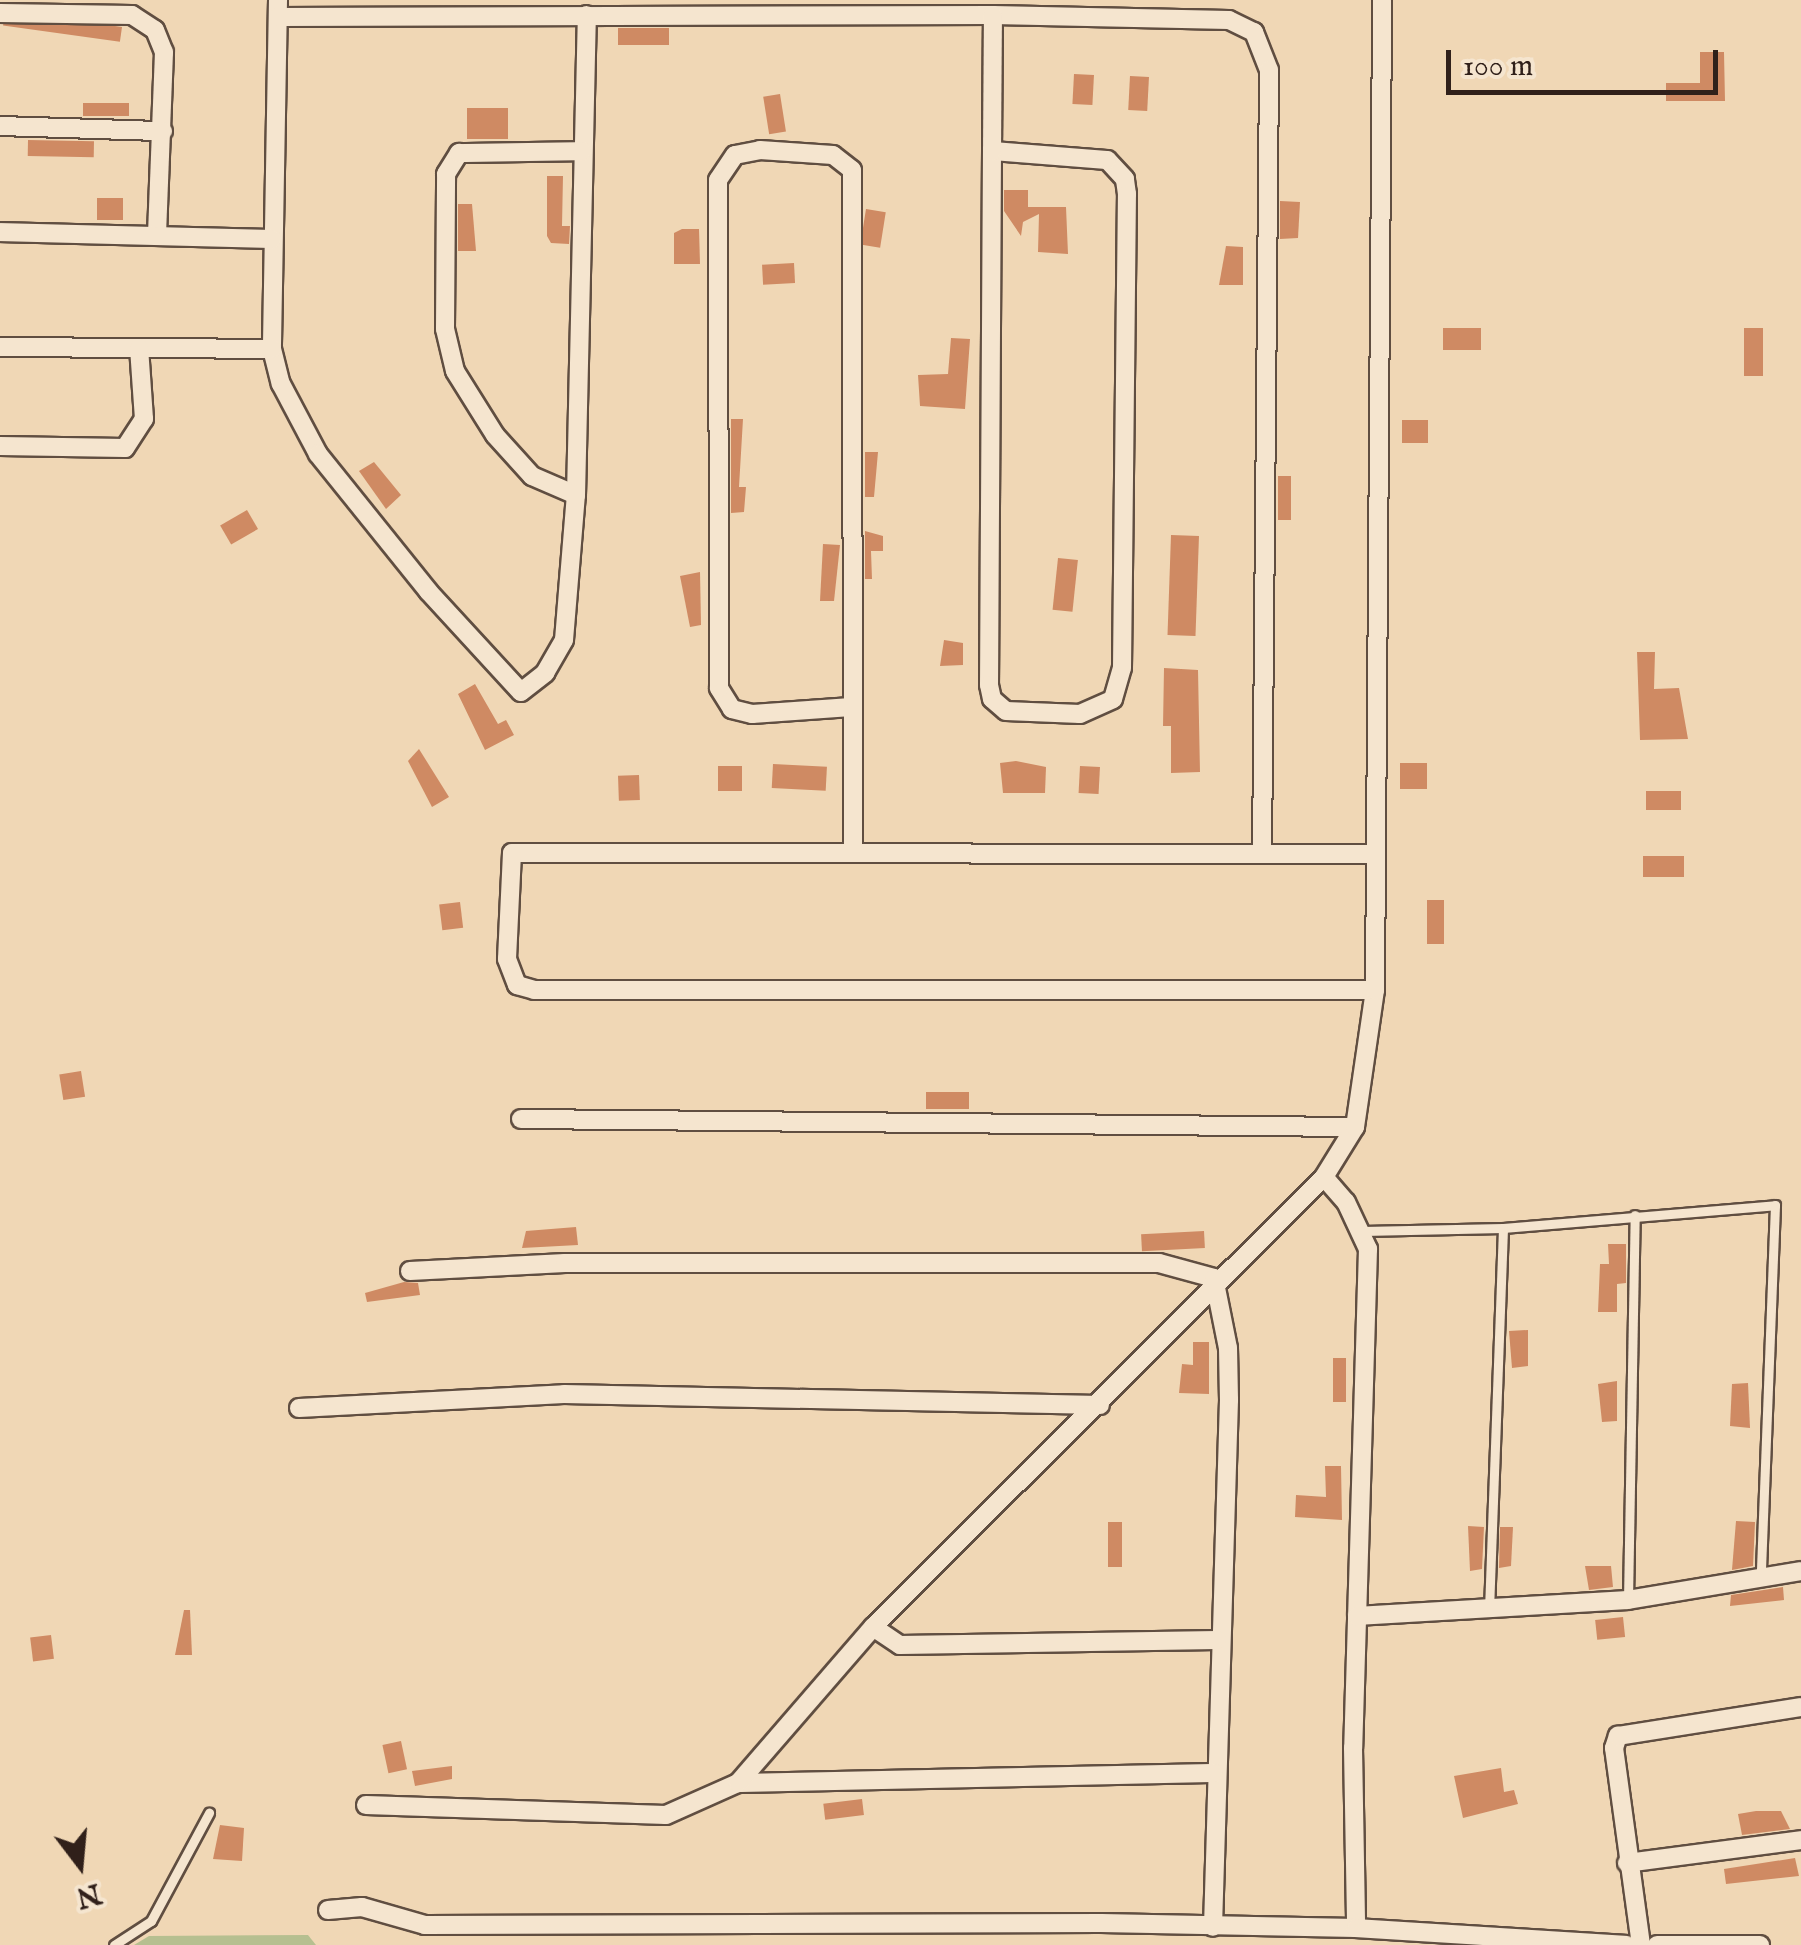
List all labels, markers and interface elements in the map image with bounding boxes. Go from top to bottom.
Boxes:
scale bar [1451,30,1724,92]
text: 100 m [1463,48,1533,86]
north arrow [30,1815,130,1915]
text: N [72,1874,105,1914]

